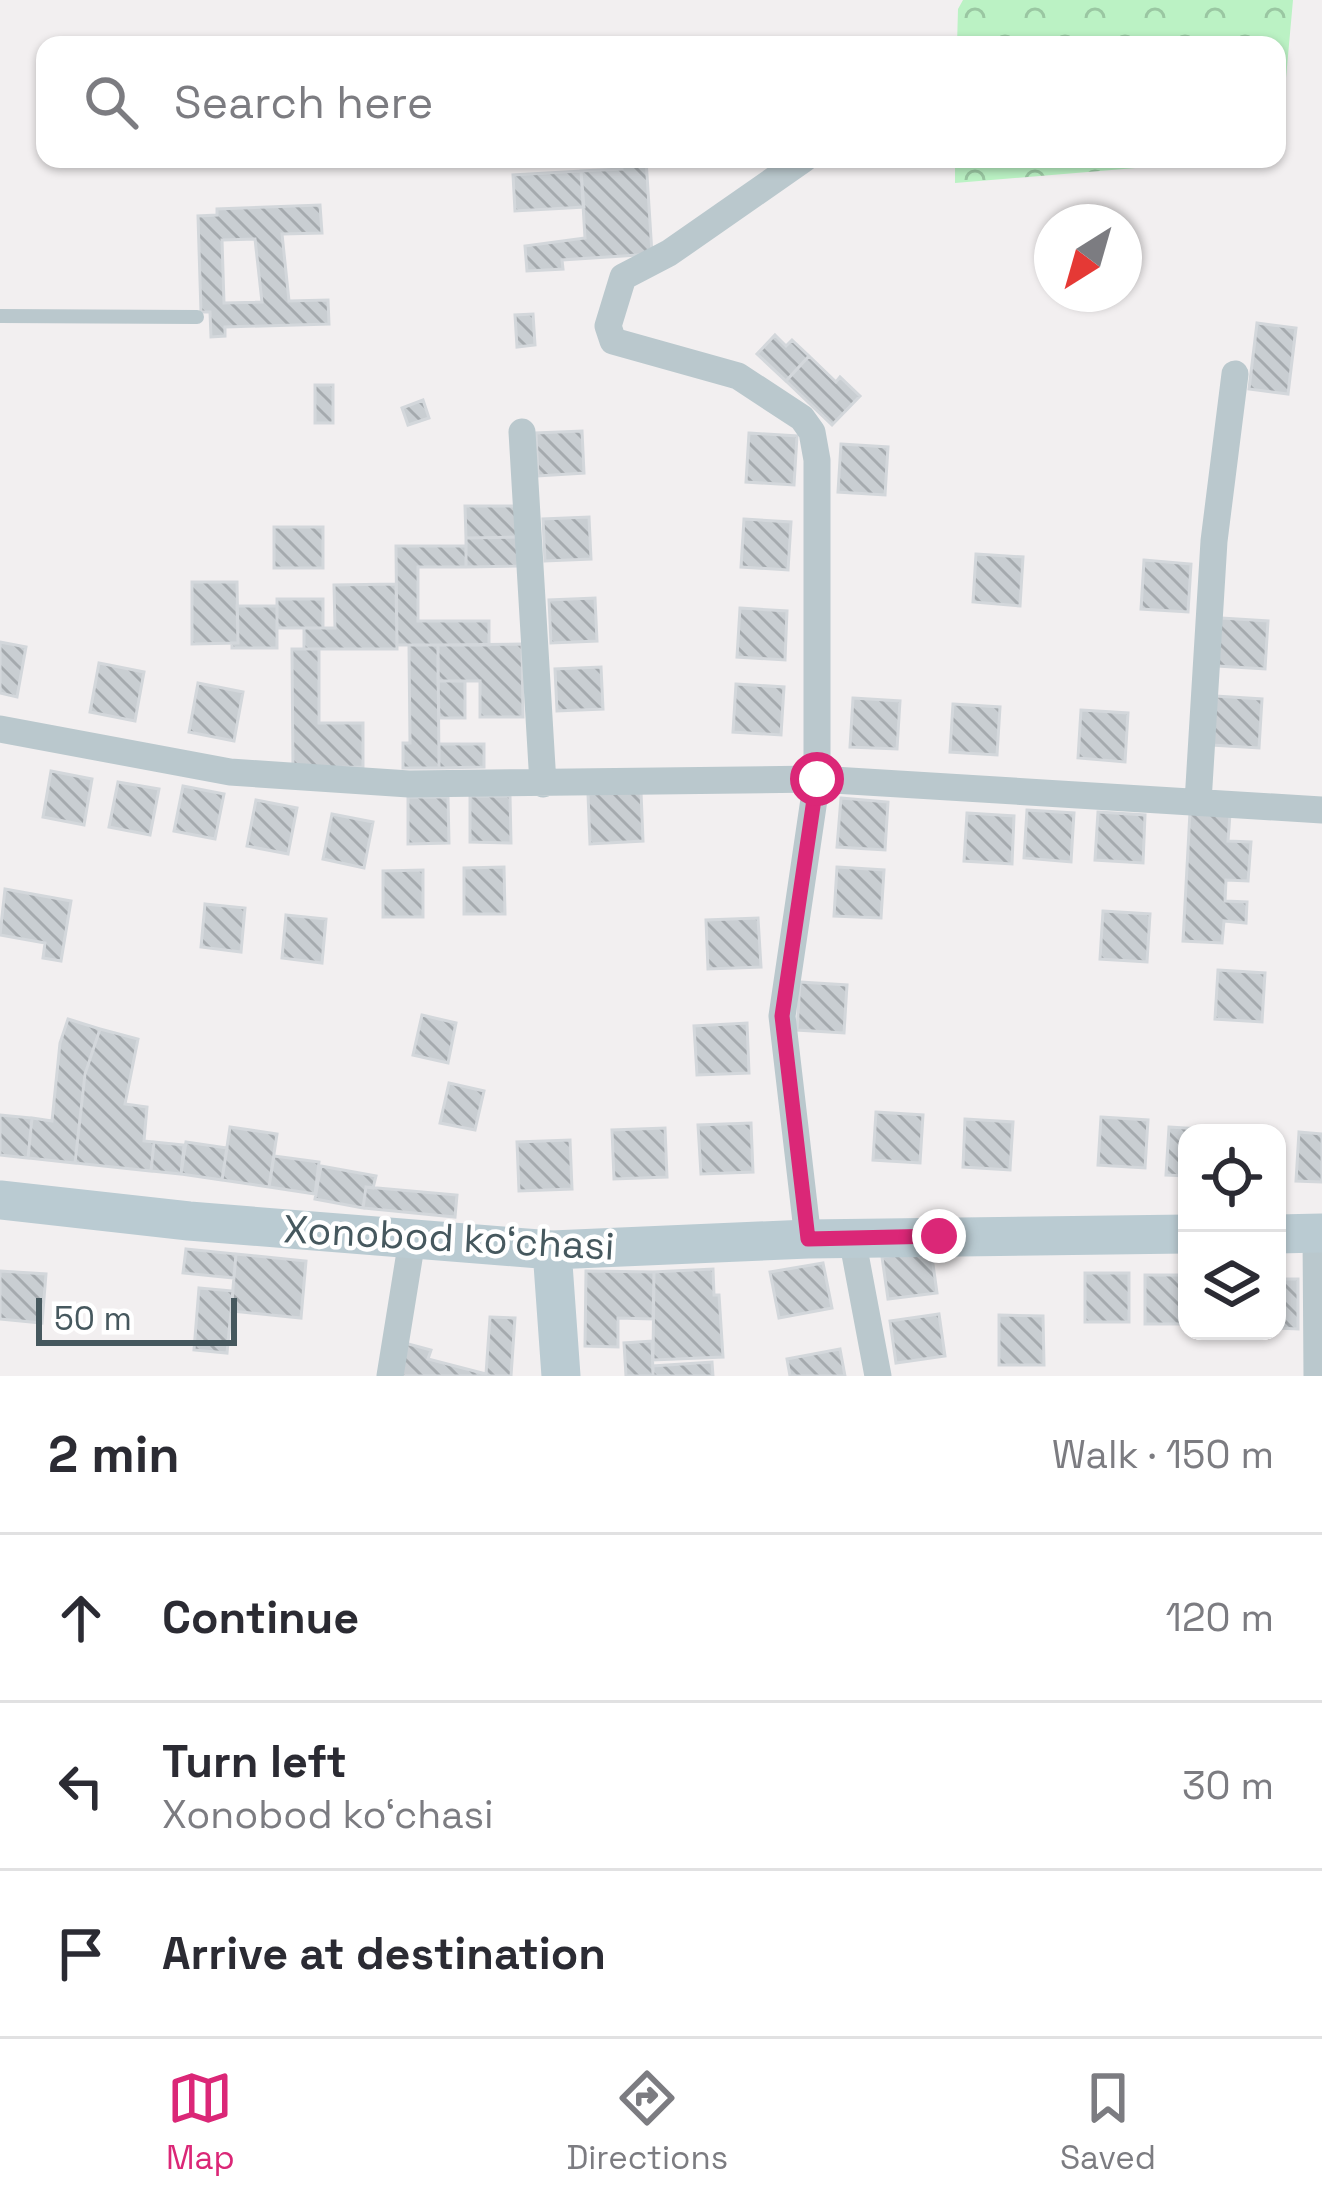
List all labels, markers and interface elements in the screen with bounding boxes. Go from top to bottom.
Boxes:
search box [36,36,1286,168]
icon: search [78,69,144,135]
text: Search here [174,74,433,131]
north arrow [1034,204,1142,312]
route start [790,752,844,806]
map controls [1178,1124,1286,1340]
button: locate [1178,1124,1286,1232]
street label: Xonobod koʻchasi [282,1204,616,1271]
route end [912,1209,966,1263]
button: layers [1178,1232,1286,1340]
scale bar [36,1292,237,1345]
text: 50 m [54,1298,132,1340]
text: 2 min [48,1422,180,1487]
text: Walk · 150 m [1052,1430,1274,1479]
icon: ahead [48,1585,114,1651]
text: Continue [162,1589,359,1646]
text: 120 m [1166,1593,1274,1642]
text: Turn left [162,1733,347,1790]
icon: left [48,1753,114,1819]
text: 30 m [1182,1761,1274,1810]
text: Xonobod koʻchasi [162,1790,494,1839]
icon: arrive [48,1921,114,1987]
text: Arrive at destination [162,1925,606,1982]
tab: Map [166,2065,235,2179]
tab: Directions [566,2065,728,2179]
tab: Saved [1060,2065,1156,2179]

